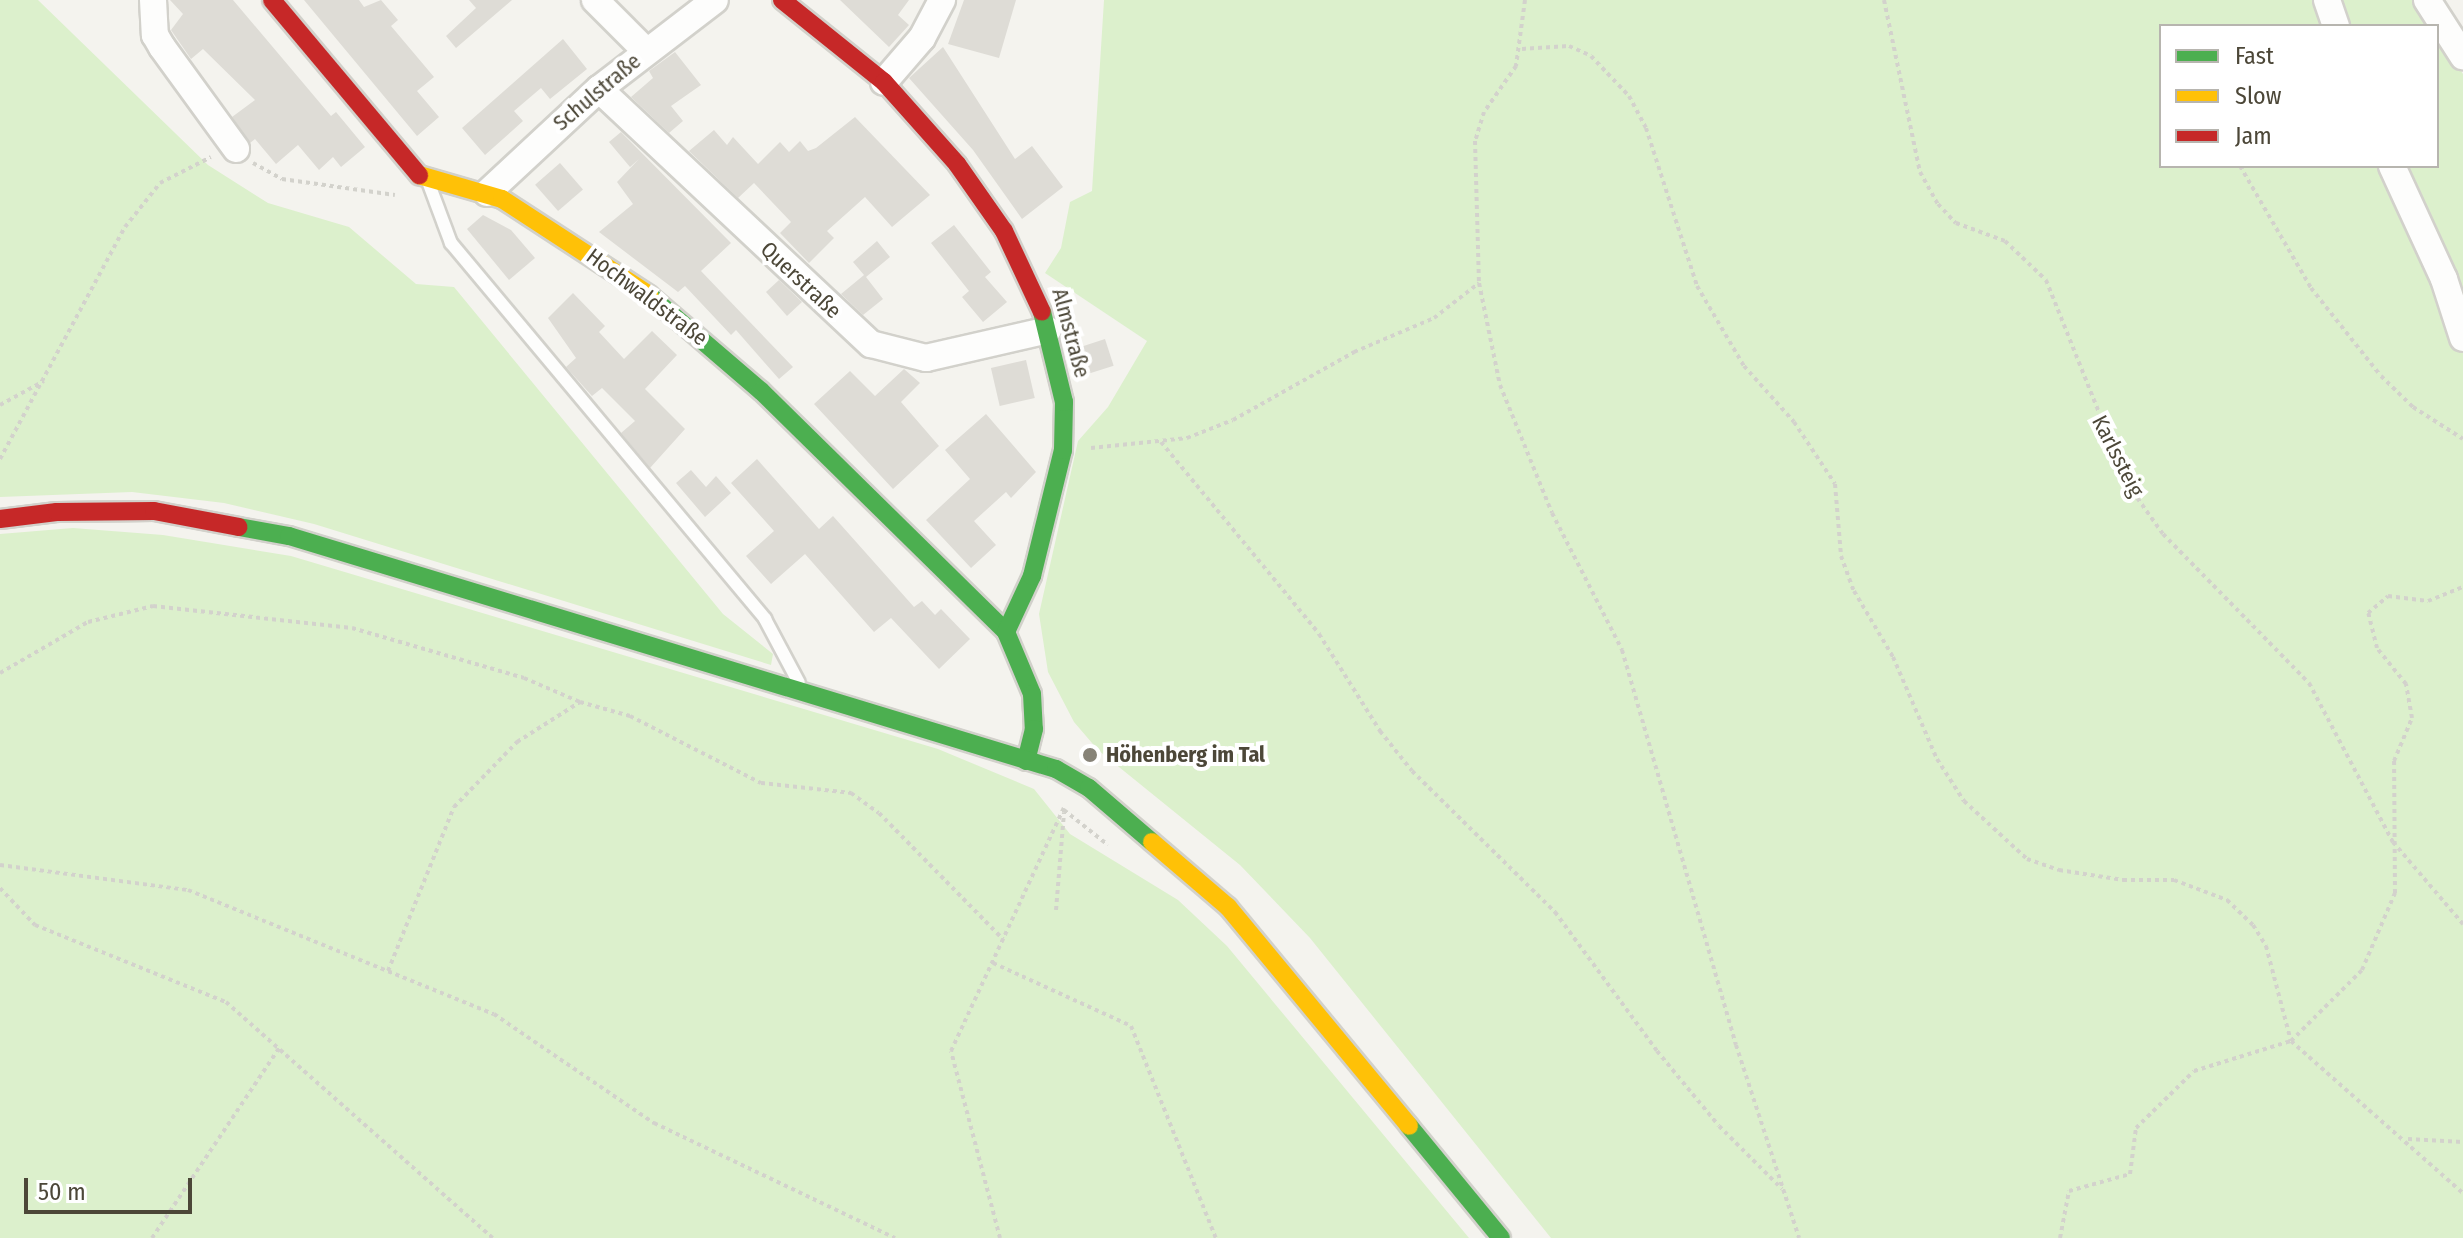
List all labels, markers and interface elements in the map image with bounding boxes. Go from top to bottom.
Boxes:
legend [2159,24,2439,168]
text: Fast [2235,42,2274,70]
street label: Schulstraße [548,48,646,136]
text: Slow [2235,82,2281,110]
text: Jam [2235,122,2272,150]
street label: Querstraße [755,236,847,324]
street label: Hochwaldstraße [581,243,713,351]
street label: Almstraße [1046,285,1096,381]
street label: Karlssteig [2086,411,2150,501]
place label: Höhenberg im Tal [1106,742,1265,768]
marker: Höhenberg im Tal [1081,746,1099,764]
scale bar [28,1162,196,1212]
text: 50 m [38,1178,86,1206]

